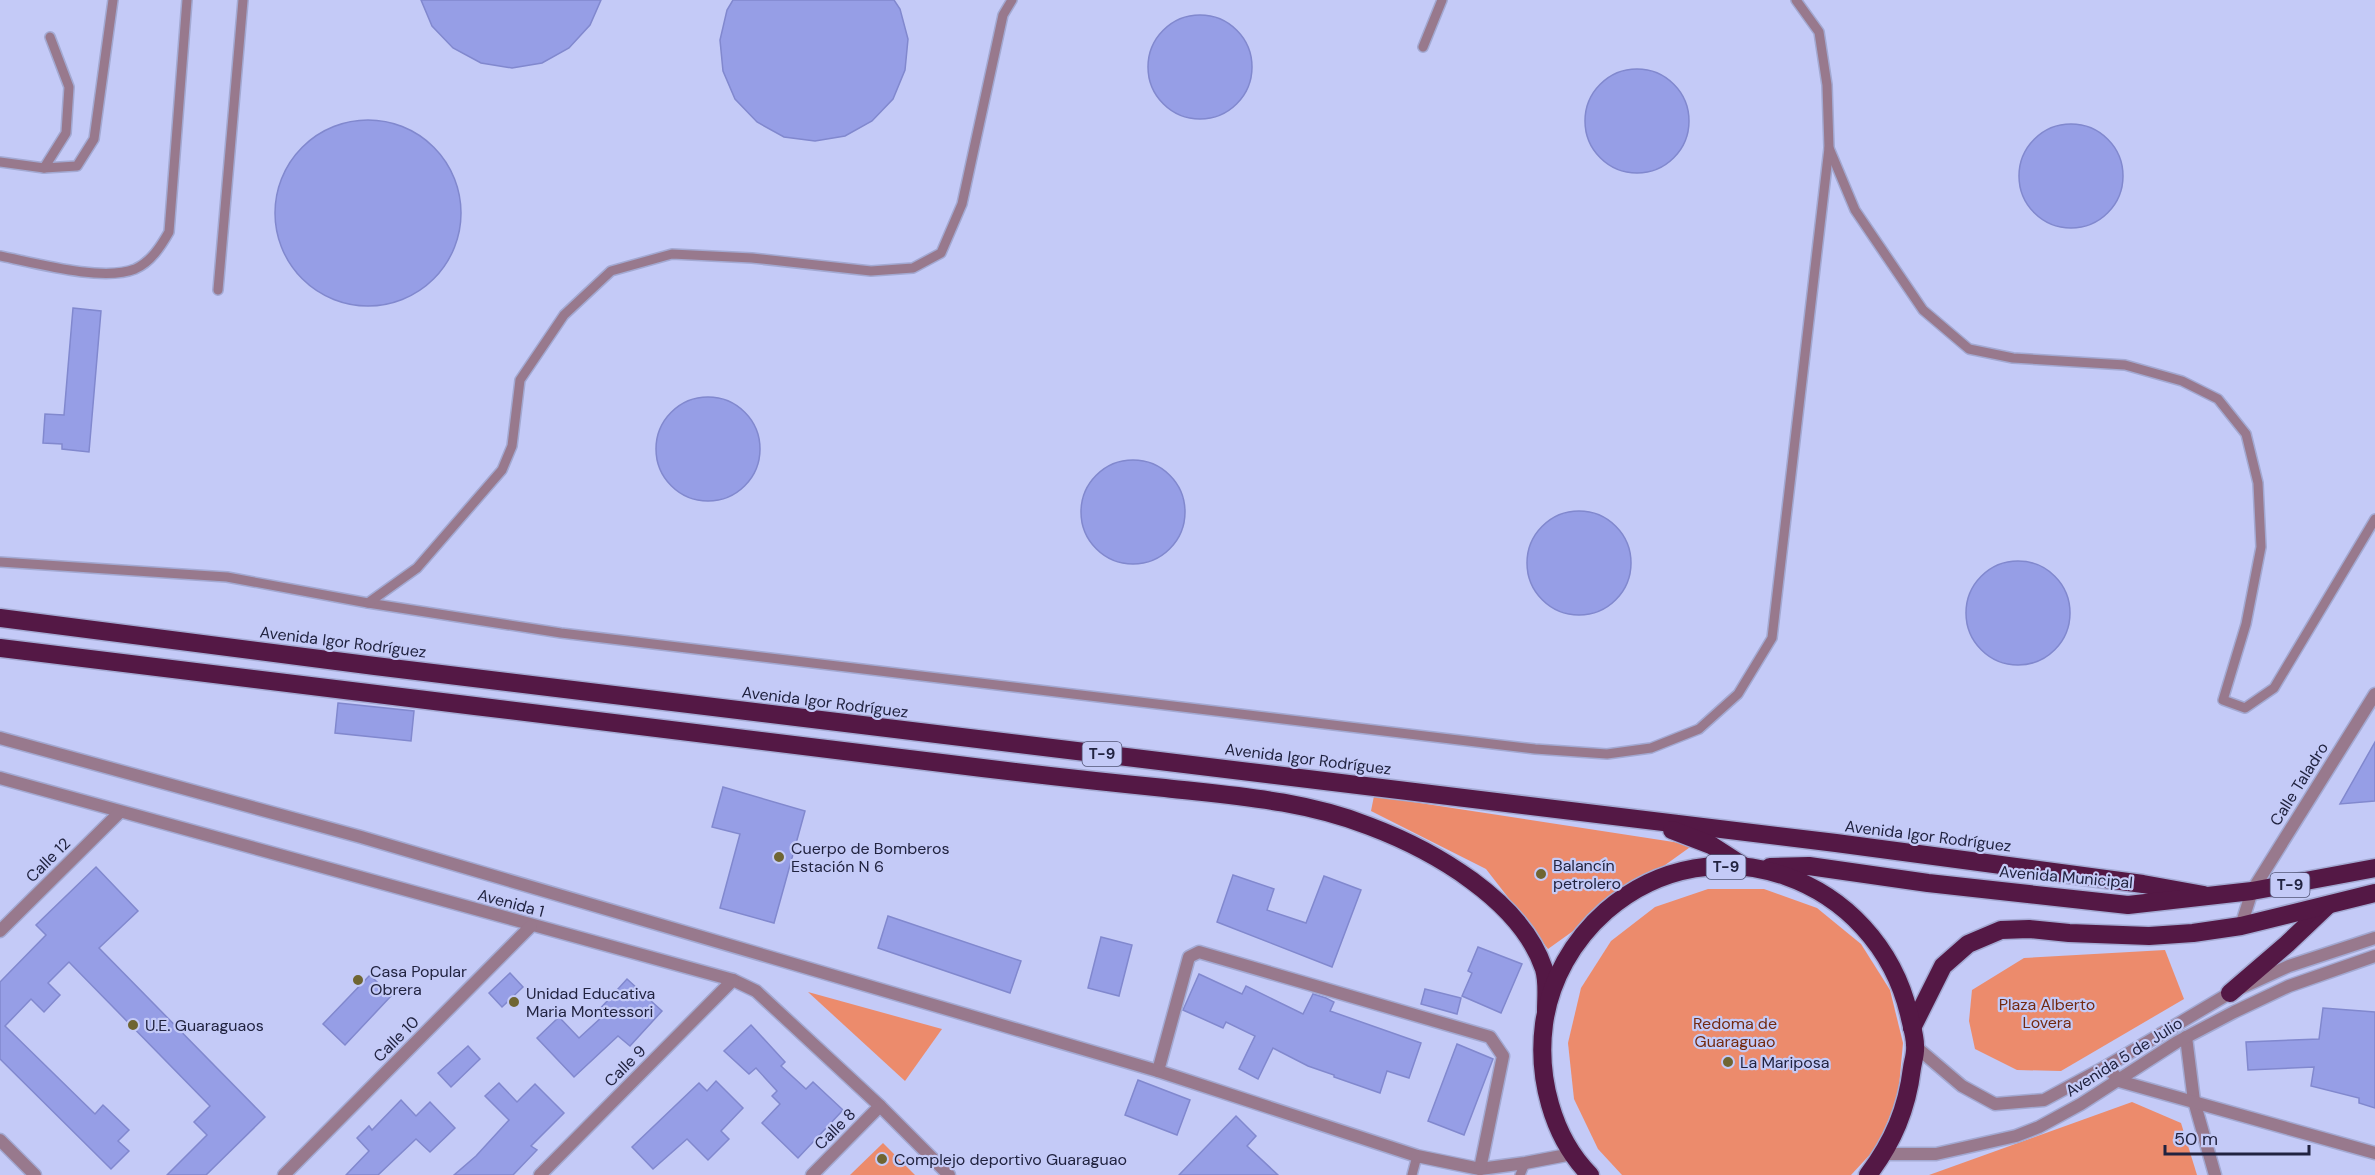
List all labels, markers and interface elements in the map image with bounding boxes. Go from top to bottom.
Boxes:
street label: Avenida Igor Rodríguez [259,621,427,663]
street label: Avenida Igor Rodríguez [741,681,909,723]
street label: Avenida Igor Rodríguez [1224,738,1392,780]
street label: Calle Taladro [2265,738,2333,830]
road number: T-9 [1082,742,1122,766]
street label: Avenida Igor Rodríguez [1844,815,2012,857]
street label: Calle 12 [21,833,75,887]
place label: Cuerpo de Bomberos Estación N 6 [791,838,949,877]
marker: Cuerpo de Bomberos Estación N 6 [772,850,786,864]
place label: Balancín petrolero [1553,855,1621,894]
road number: T-9 [1706,855,1746,879]
street label: Avenida Municipal [1998,861,2134,893]
marker: Balancín petrolero [1534,867,1548,881]
road number: T-9 [2270,873,2310,897]
street label: Avenida 1 [475,884,547,922]
place label: Casa Popular Obrera [370,961,467,1000]
marker: Casa Popular Obrera [351,973,365,987]
place label: Unidad Educativa Maria Montessori [526,983,655,1022]
park label: Plaza Alberto Lovera [1999,994,2095,1033]
marker: Unidad Educativa Maria Montessori [507,995,521,1009]
street label: Calle 10 [369,1012,423,1066]
street label: Avenida 5 de Julio [2061,1012,2187,1102]
park label: Redoma de Guaraguao [1693,1013,1777,1052]
place label: U.E. Guaraguaos [145,1015,264,1036]
marker: U.E. Guaraguaos [126,1018,140,1032]
street label: Calle 9 [600,1041,650,1091]
place label: La Mariposa [1740,1052,1830,1073]
marker: La Mariposa [1721,1055,1735,1069]
street label: Calle 8 [810,1104,860,1154]
scale bar [2165,1118,2309,1156]
text: 50 m [2174,1127,2218,1151]
place label: Complejo deportivo Guaraguao [894,1149,1127,1170]
marker: Complejo deportivo Guaraguao [875,1152,889,1166]

